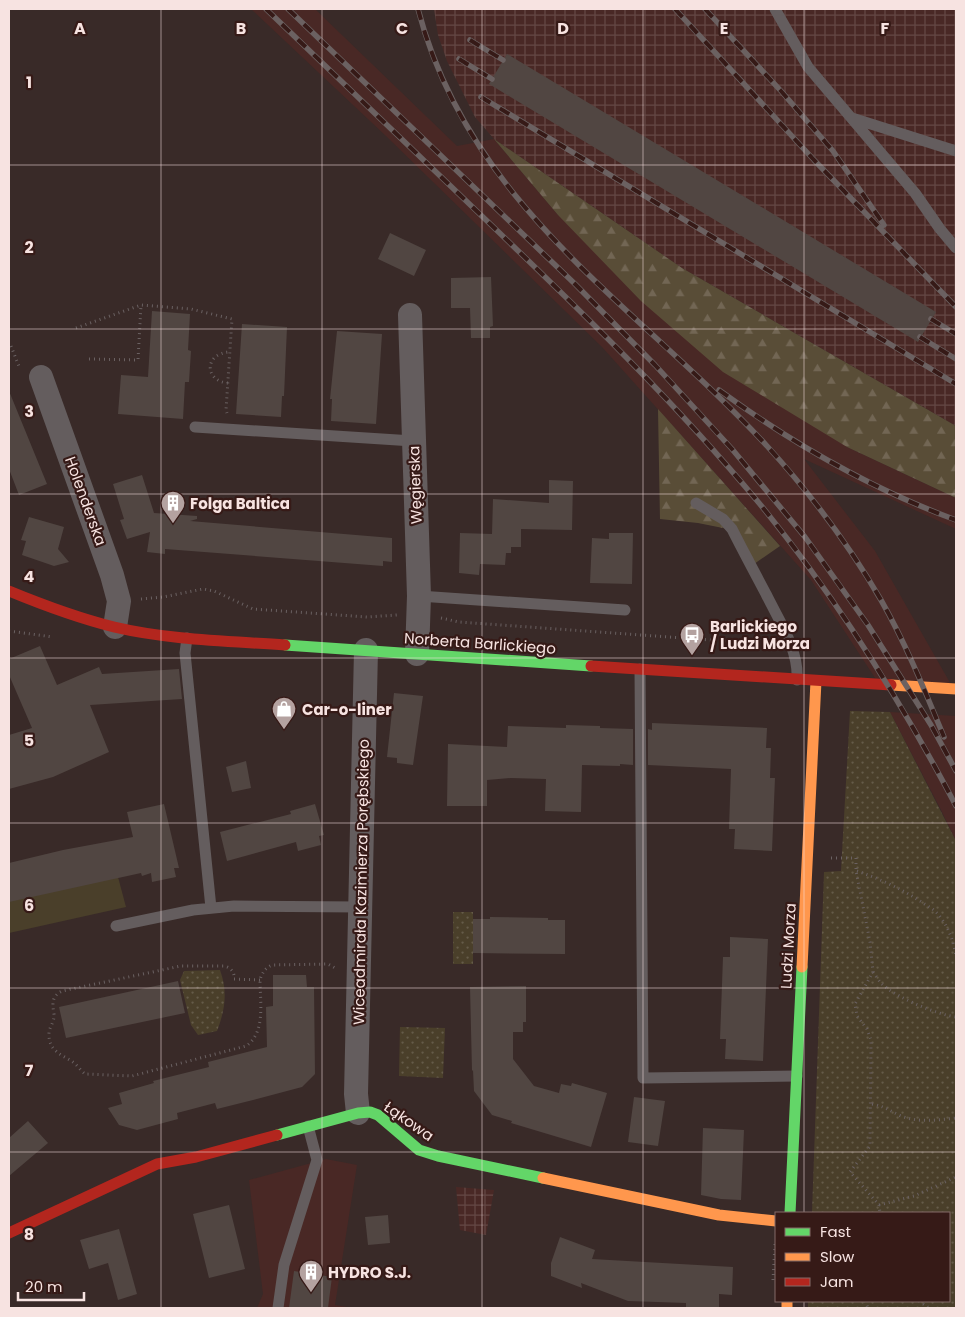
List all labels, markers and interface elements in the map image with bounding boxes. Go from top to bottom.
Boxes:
text: A [74,17,86,40]
text: B [236,17,246,40]
text: C [396,17,408,40]
text: D [557,17,569,40]
text: E [720,17,728,40]
text: F [881,17,890,40]
text: 1 [26,71,32,94]
text: 2 [24,236,34,259]
text: 3 [24,400,34,423]
street label: Węgierska [403,445,427,525]
street label: Holenderska [60,454,112,548]
building icon: Folga Baltica [160,490,186,524]
place label: Folga Baltica [190,493,290,514]
text: 4 [24,565,35,588]
place label: Barlickiego / Ludzi Morza [710,616,810,654]
bus stop icon: Barlickiego / Ludzi Morza [679,622,705,656]
street label: Norberta Barlickiego [403,627,557,659]
shop icon: Car-o-liner [271,696,297,730]
place label: Car-o-liner [302,699,392,720]
text: 5 [24,729,34,752]
street label: Wiceadmirała Kazimierza Porębskiego [348,739,374,1025]
text: 6 [24,894,34,917]
street label: Ludzi Morza [775,903,801,989]
text: 7 [25,1059,34,1082]
street label: Łąkowa [380,1096,438,1146]
legend [775,1212,950,1302]
text: Fast [820,1221,851,1242]
text: 8 [24,1223,34,1246]
text: Slow [820,1246,855,1267]
building icon: HYDRO S.J. [298,1259,324,1293]
place label: HYDRO S.J. [328,1262,411,1283]
scale bar [18,1270,84,1302]
text: Jam [820,1271,854,1292]
text: 20 m [25,1276,63,1297]

